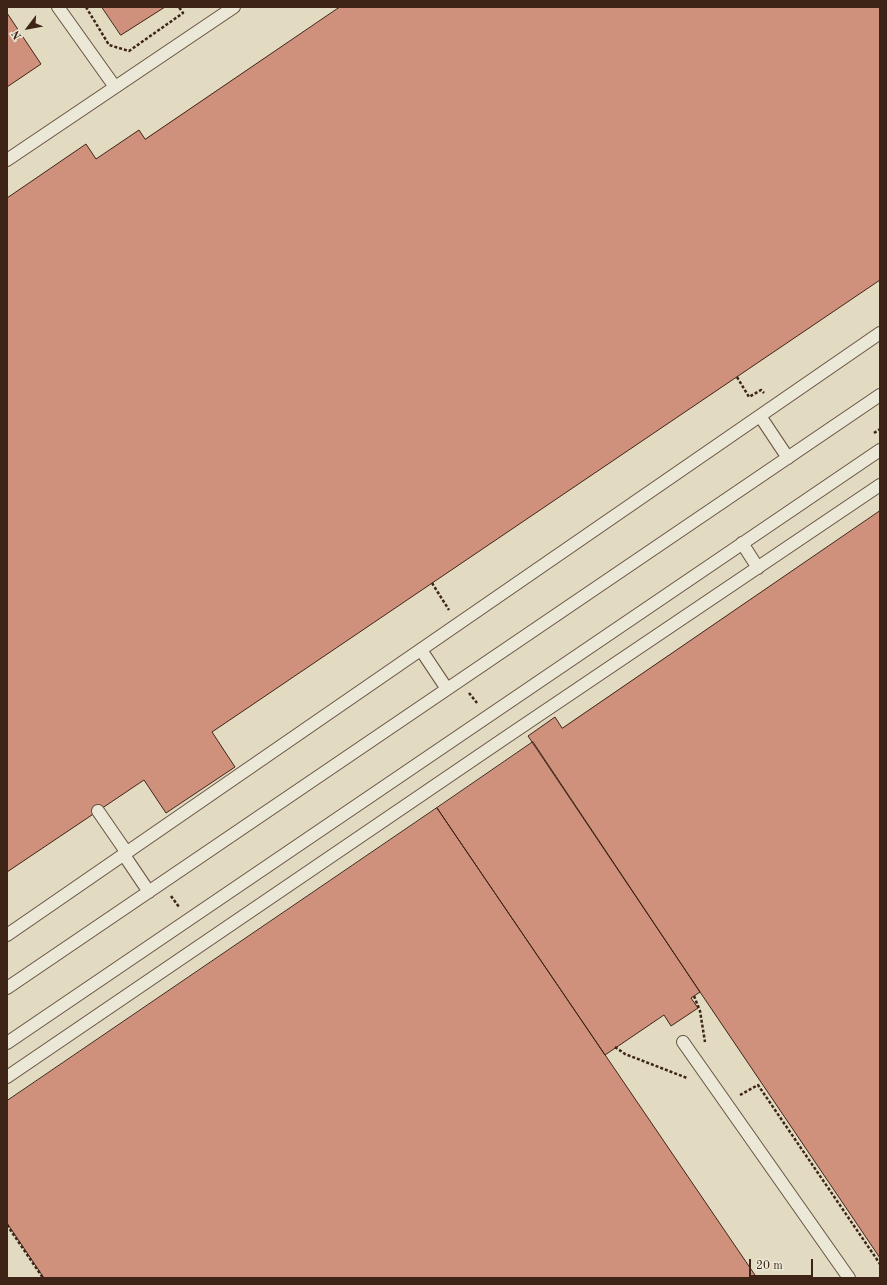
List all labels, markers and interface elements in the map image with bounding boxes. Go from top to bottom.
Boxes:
north arrow [8,8,48,48]
text: N [11,28,24,41]
scale bar [751,1251,815,1277]
text: 20 m [756,1260,783,1272]

